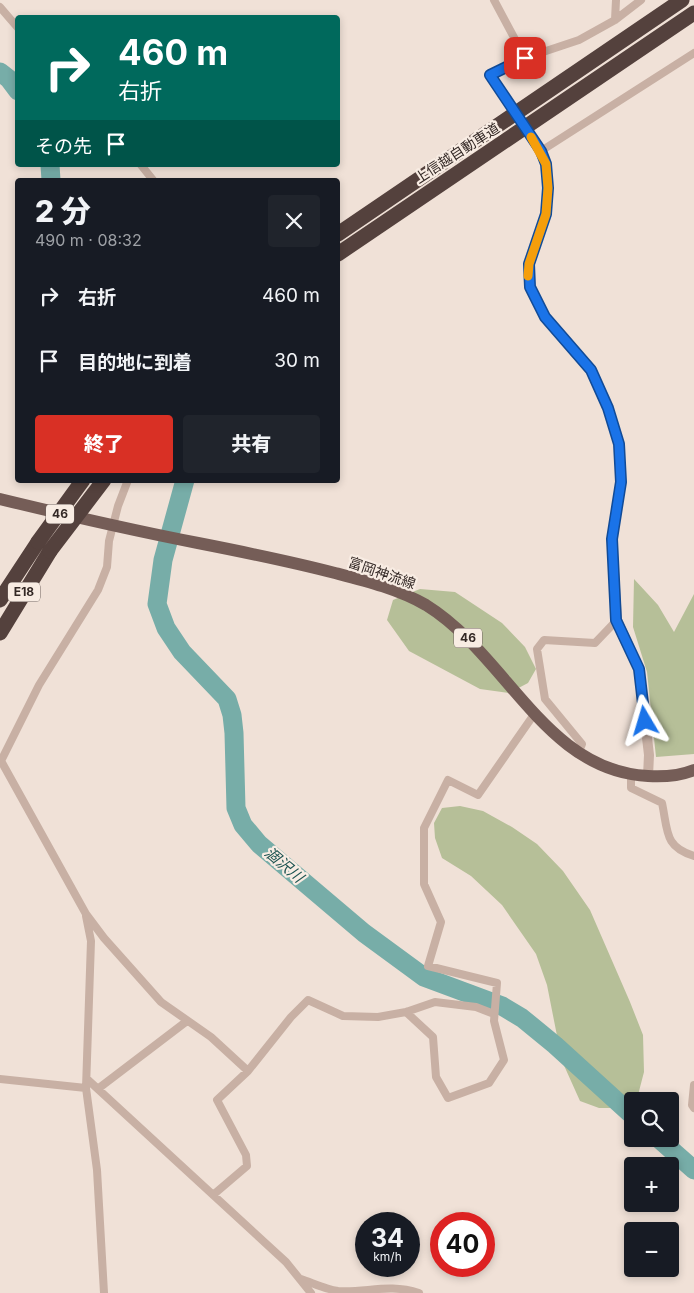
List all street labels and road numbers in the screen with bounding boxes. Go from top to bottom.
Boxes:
street label: 上信越自動車道 [411,119,502,186]
road number: 46 [46,504,74,524]
street label: 富岡神流線 [346,553,418,592]
road number: E18 [8,582,40,602]
road number: 46 [454,628,482,648]

